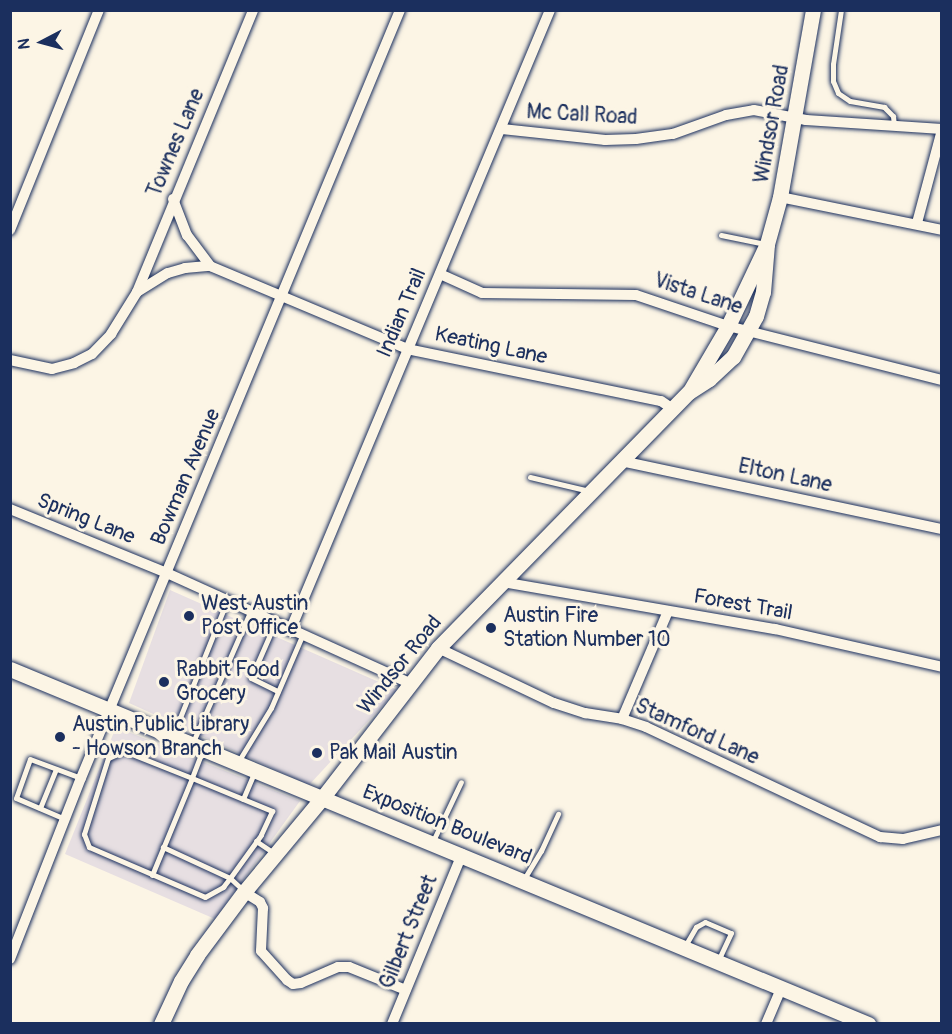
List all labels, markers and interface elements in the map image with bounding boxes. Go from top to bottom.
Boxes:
north arrow [12,12,72,72]
text: N [14,37,35,50]
street label: Windsor Road [749,63,795,185]
street label: Townes Lane [142,85,210,201]
street label: Mc Call Road [526,100,638,130]
street label: Indian Trail [372,265,432,361]
street label: Vista Lane [650,268,746,320]
street label: Keating Lane [432,322,550,370]
street label: Bowman Avenue [146,405,226,549]
street label: Elton Lane [736,454,834,498]
street label: Spring Lane [33,488,139,550]
street label: Forest Trail [692,584,794,626]
place label: West Austin Post Office [201,591,308,641]
place label: Austin Fire Station Number 10 [503,603,671,653]
marker: West Austin Post Office [182,609,196,623]
street label: Windsor Road [352,611,448,719]
marker: Austin Fire Station Number 10 [484,621,498,635]
place label: Rabbit Food Grocery [176,657,280,707]
marker: Rabbit Food Grocery [157,675,171,689]
street label: Stamford Lane [631,693,763,771]
place label: Austin Public Library - Howson Branch [72,712,249,762]
marker: Austin Public Library - Howson Branch [53,730,67,744]
place label: Pak Mail Austin [329,740,458,766]
marker: Pak Mail Austin [310,746,324,760]
street label: Exposition Boulevard [359,780,535,870]
street label: Gilbert Street [375,871,443,993]

